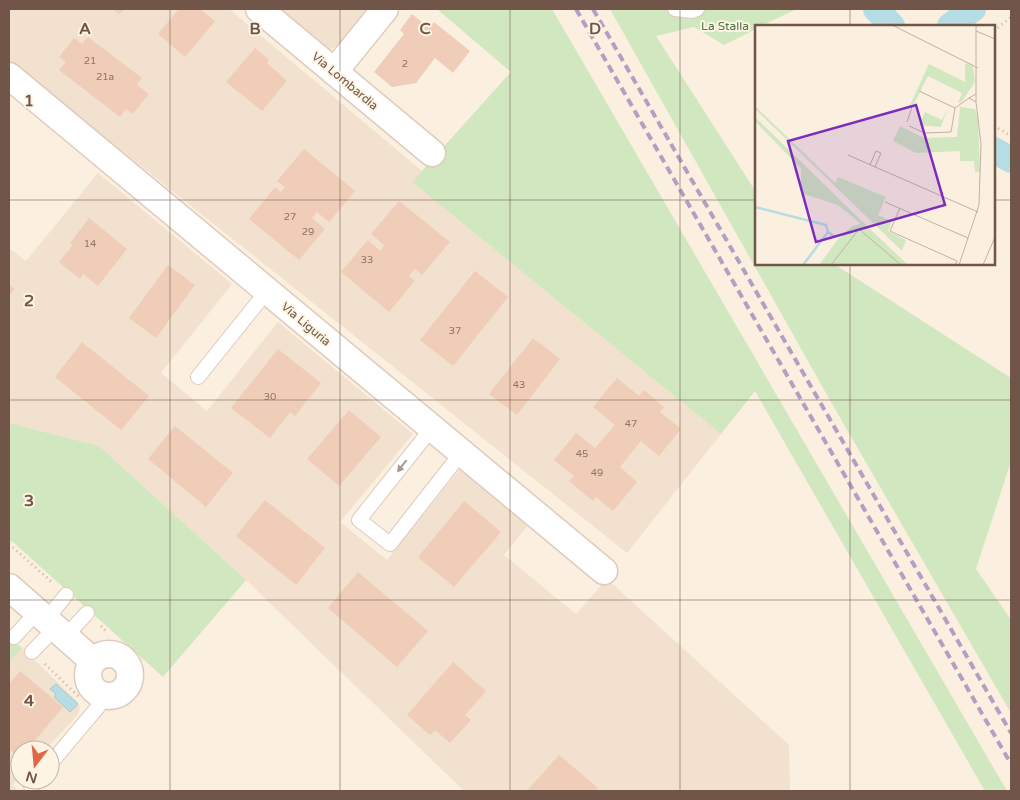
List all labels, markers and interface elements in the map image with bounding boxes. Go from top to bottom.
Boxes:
text: A [79,19,91,39]
text: B [249,19,261,39]
text: C [419,19,431,39]
text: D [589,19,601,39]
park label: La Stalla [701,19,749,33]
inset map [755,25,995,265]
street label: Via Lombardia [309,49,381,113]
house number: 21 [84,55,96,67]
house number: 2 [402,58,408,70]
house number: 21a [96,71,114,83]
text: 1 [24,91,34,111]
house number: 27 [284,211,296,223]
house number: 29 [302,226,314,238]
house number: 14 [84,238,96,250]
house number: 33 [361,254,373,266]
text: 2 [24,291,34,311]
street label: Via Liguria [278,299,334,349]
house number: 37 [449,325,461,337]
house number: 43 [513,379,525,391]
house number: 30 [264,391,276,403]
house number: 47 [625,418,637,430]
house number: 45 [576,448,588,460]
one-way arrow [396,459,407,472]
house number: 49 [591,467,603,479]
text: 3 [24,491,34,511]
text: 4 [24,691,34,711]
north arrow [10,740,60,790]
text: N [24,767,39,787]

